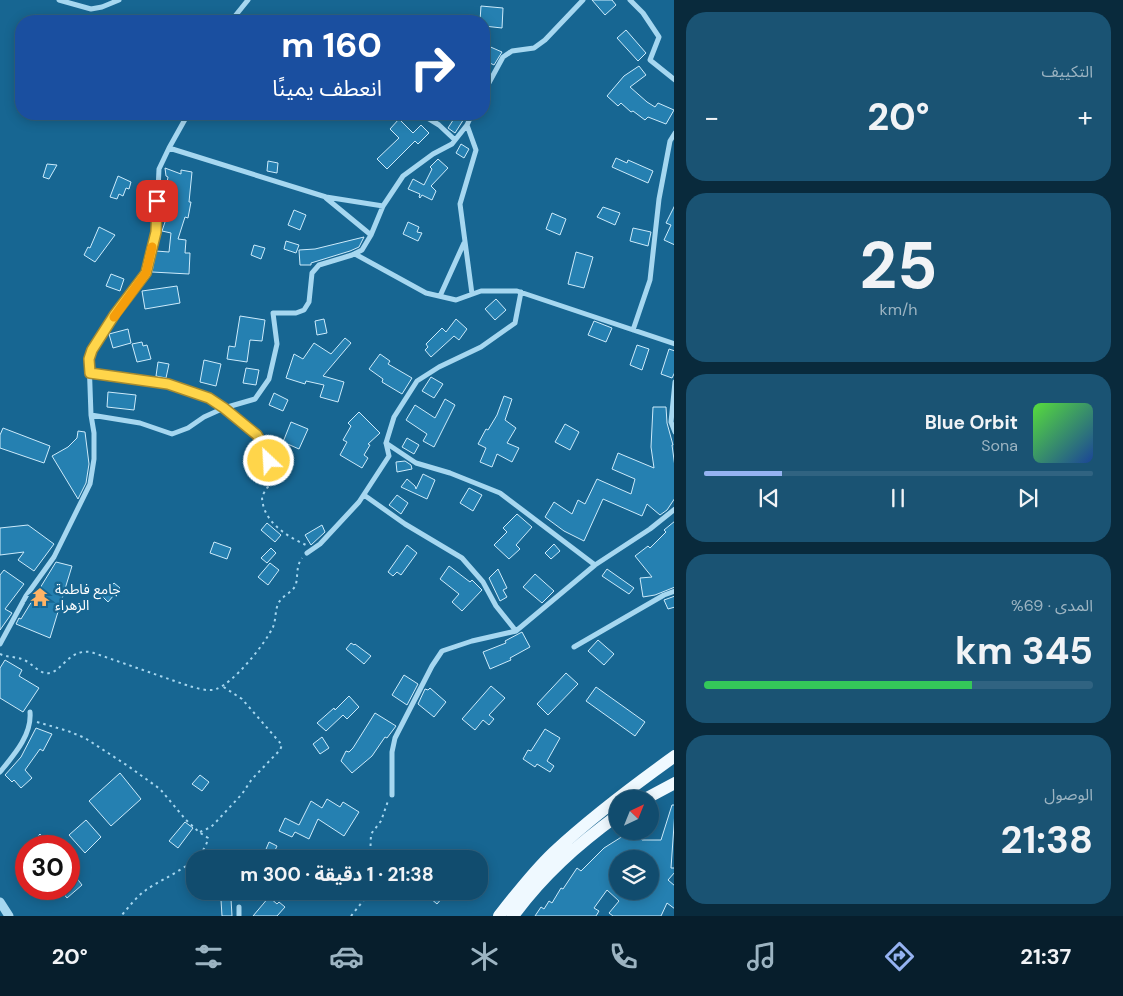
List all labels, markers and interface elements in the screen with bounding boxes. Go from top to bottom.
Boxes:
text: 160 m [281,22,382,68]
icon: right [400,35,465,100]
text: التكييف [1041,61,1093,82]
text: انعطف يمينًا [272,74,382,103]
text: 20° [867,92,930,142]
text: − [704,99,719,136]
text: + [1078,99,1093,136]
pin [136,180,178,222]
icon: arrive [143,187,171,215]
text: 25 [860,224,937,308]
text: km/h [880,299,917,320]
text: Blue Orbit [925,410,1018,435]
position arrow [242,434,294,486]
text: Sona [981,435,1018,456]
icon: previous [755,484,783,512]
icon: pause [884,484,912,512]
icon: next [1014,484,1042,512]
place label: جامع فاطمة الزهراء [55,580,121,614]
temple icon: جامع فاطمة الزهراء [29,586,51,608]
text: المدى · 69% [1011,595,1093,616]
text: 345 km [955,626,1093,676]
text: الوصول [1044,784,1093,805]
north arrow [609,790,659,840]
map controls [609,790,659,900]
text: 21:38 [1001,815,1093,865]
speed limit sign: 30 [15,835,80,900]
button: layers [609,850,659,900]
text: 21:38 · 1 دقيقة · 300 m [240,862,434,887]
icon: filters [191,939,226,974]
icon: car [329,939,364,974]
icon: climate [467,939,502,974]
icon: phone [606,939,641,974]
icon: music [744,939,779,974]
icon: directions [882,939,917,974]
text: 20° [52,942,88,971]
text: 21:37 [1020,942,1071,971]

